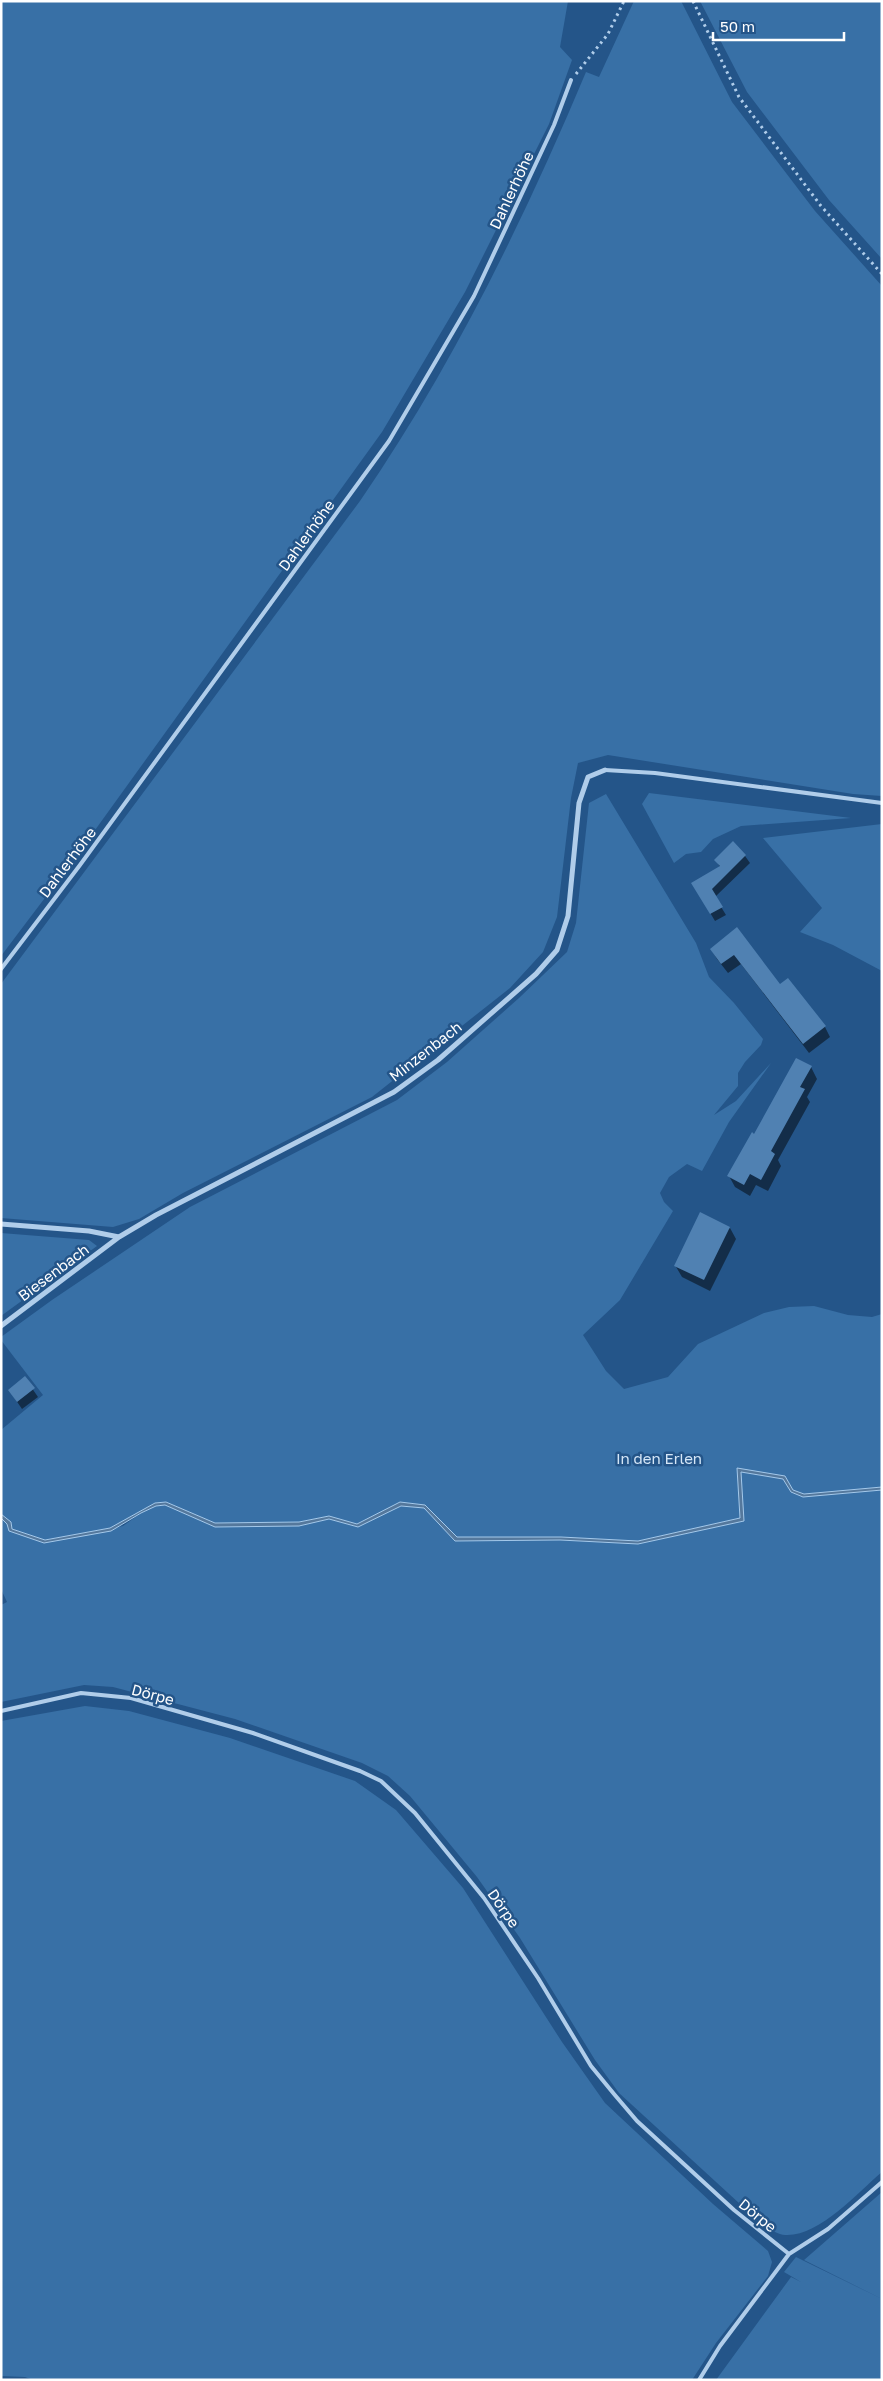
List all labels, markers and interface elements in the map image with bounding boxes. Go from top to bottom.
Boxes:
scale bar [713,10,844,42]
text: 50 m [720,17,755,35]
street label: Dahlerhöhe [485,148,537,232]
street label: Dahlerhöhe [274,496,338,574]
street label: Dahlerhöhe [35,823,100,901]
street label: Minzenbach [385,1017,465,1085]
street label: Biesenbach [14,1240,92,1304]
park label: In den Erlen [616,1449,702,1467]
street label: Dörpe [130,1680,177,1708]
street label: Dörpe [484,1885,524,1931]
street label: Dörpe [736,2194,781,2236]

